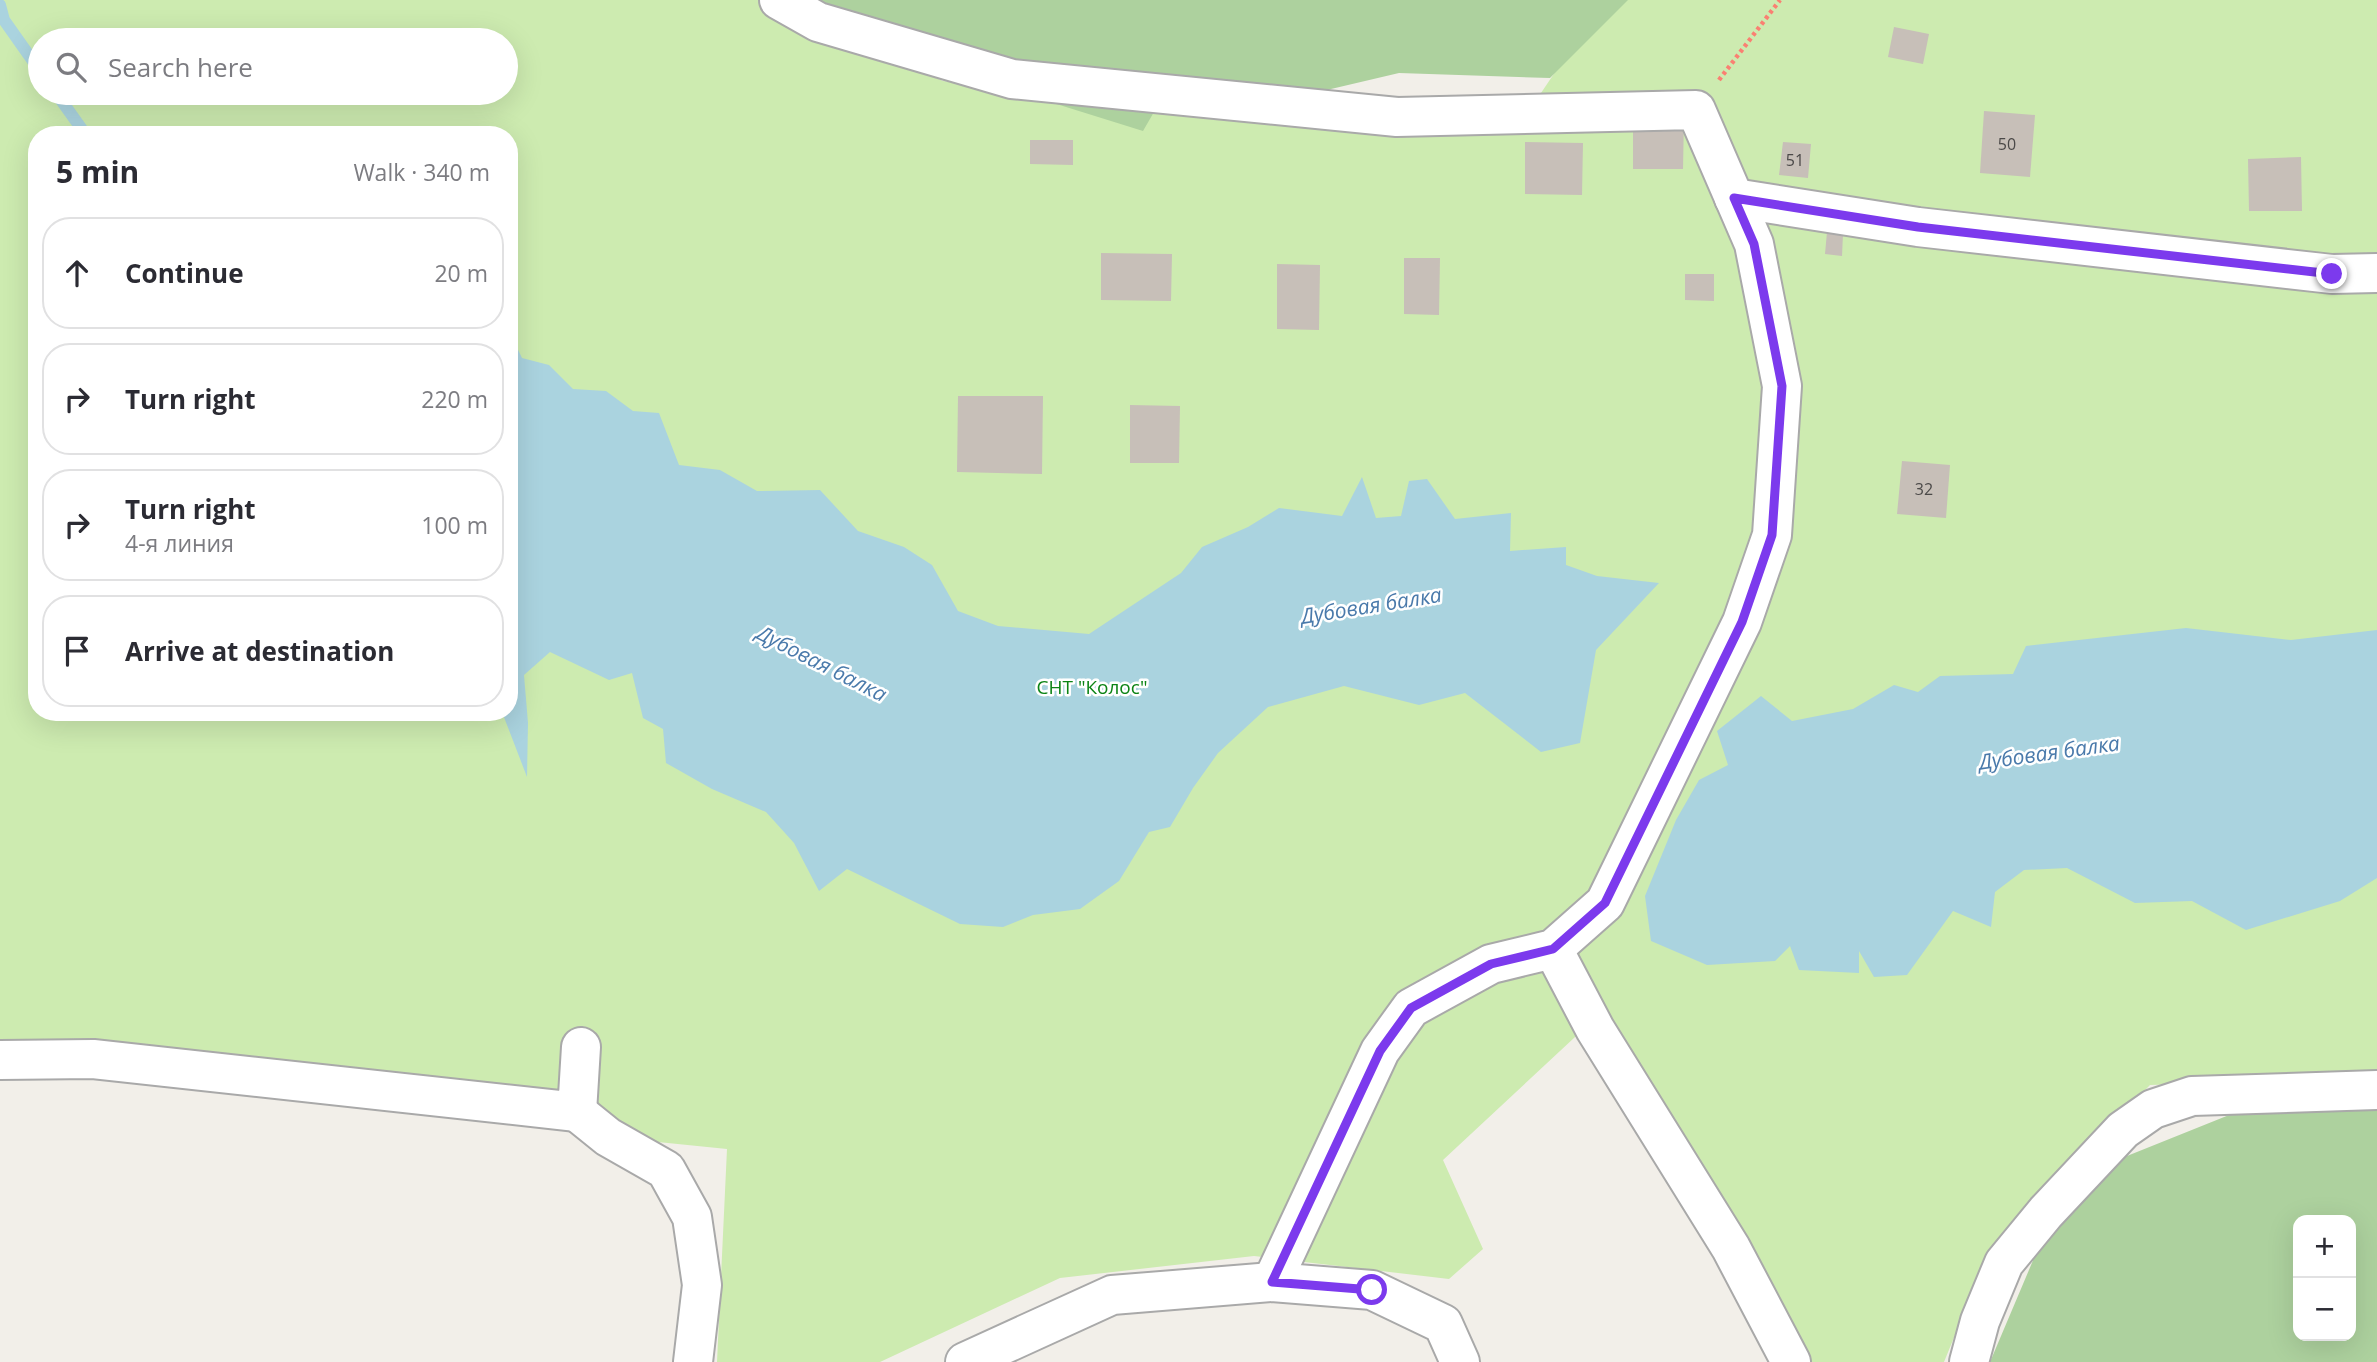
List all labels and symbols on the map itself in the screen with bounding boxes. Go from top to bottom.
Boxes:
house number: 50 [1998,133,2016,155]
house number: 51 [1786,149,1804,171]
route end [2316,258,2347,289]
house number: 32 [1915,478,1933,500]
water label: Дубовая балка [1297,580,1444,630]
water label: Дубовая балка [750,617,892,708]
park label: СНТ "Колос" [1037,674,1147,700]
water label: Дубовая балка [1975,728,2122,776]
route start [1356,1274,1387,1305]

